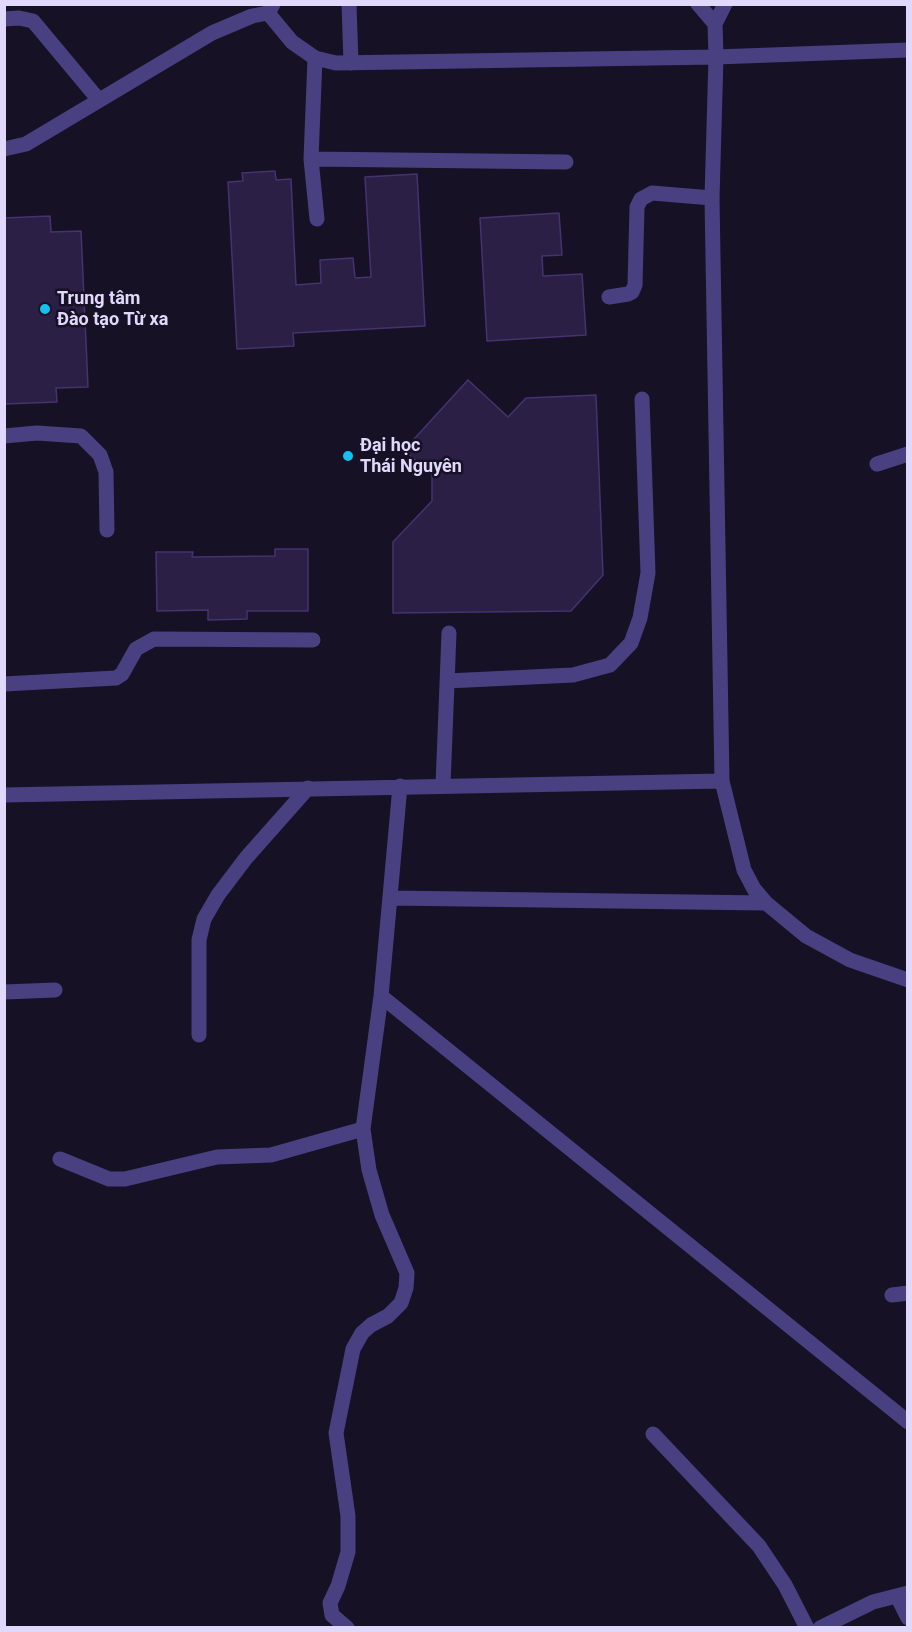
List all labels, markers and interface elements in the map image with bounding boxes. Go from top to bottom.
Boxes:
place label: Trung tâm Đào tạo Từ xa [57,288,168,330]
marker: Trung tâm Đào tạo Từ xa [38,302,52,316]
place label: Đại học Thái Nguyên [360,435,462,478]
marker: Đại học Thái Nguyên [341,449,355,463]

